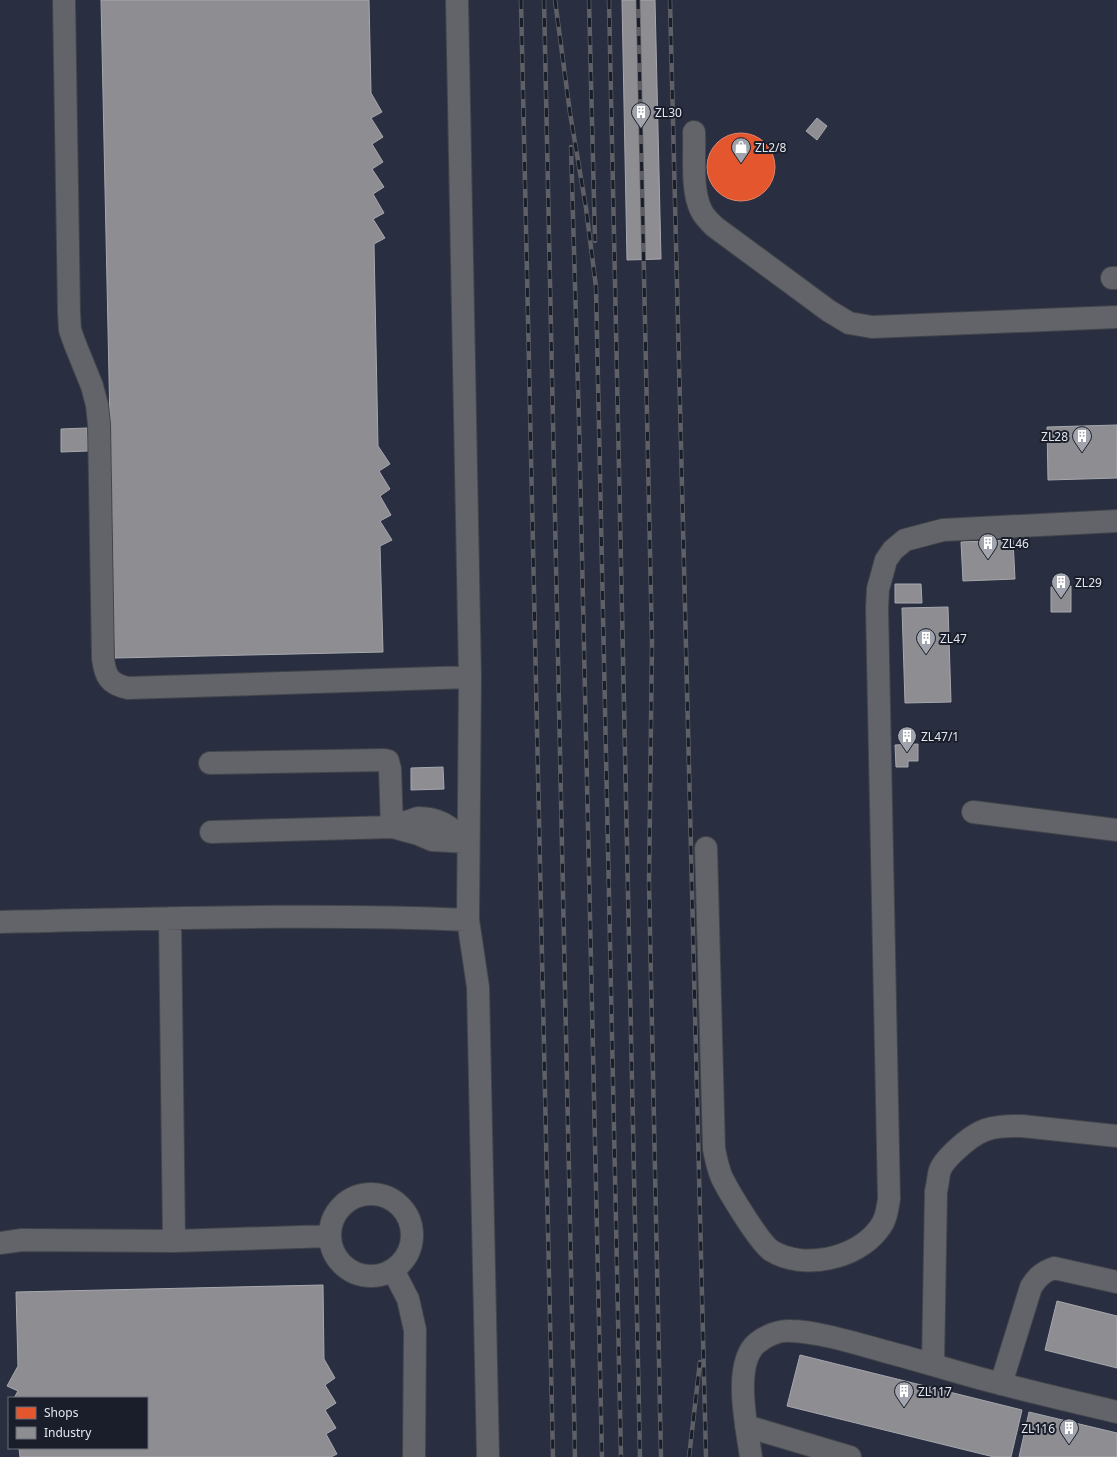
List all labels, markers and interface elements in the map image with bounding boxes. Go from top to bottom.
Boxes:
building icon: ZL30 [630,101,652,129]
place label: ZL30 [655,104,682,121]
shop icon: ZL2/8 [730,136,752,164]
place label: ZL2/8 [755,139,786,156]
building icon: ZL28 [1071,425,1093,453]
place label: ZL28 [1041,428,1068,445]
building icon: ZL46 [977,532,999,560]
place label: ZL46 [1002,535,1029,552]
building icon: ZL29 [1050,571,1072,599]
place label: ZL29 [1075,574,1102,591]
building icon: ZL47 [915,627,937,655]
place label: ZL47 [940,630,967,647]
building icon: ZL47/1 [896,725,918,753]
place label: ZL47/1 [921,728,959,745]
building icon: ZL117 [893,1380,915,1408]
place label: ZL117 [918,1383,952,1400]
legend [8,1397,148,1449]
text: Shops [44,1404,79,1421]
building icon: ZL116 [1058,1417,1080,1445]
place label: ZL116 [1021,1420,1055,1437]
text: Industry [44,1424,92,1441]

